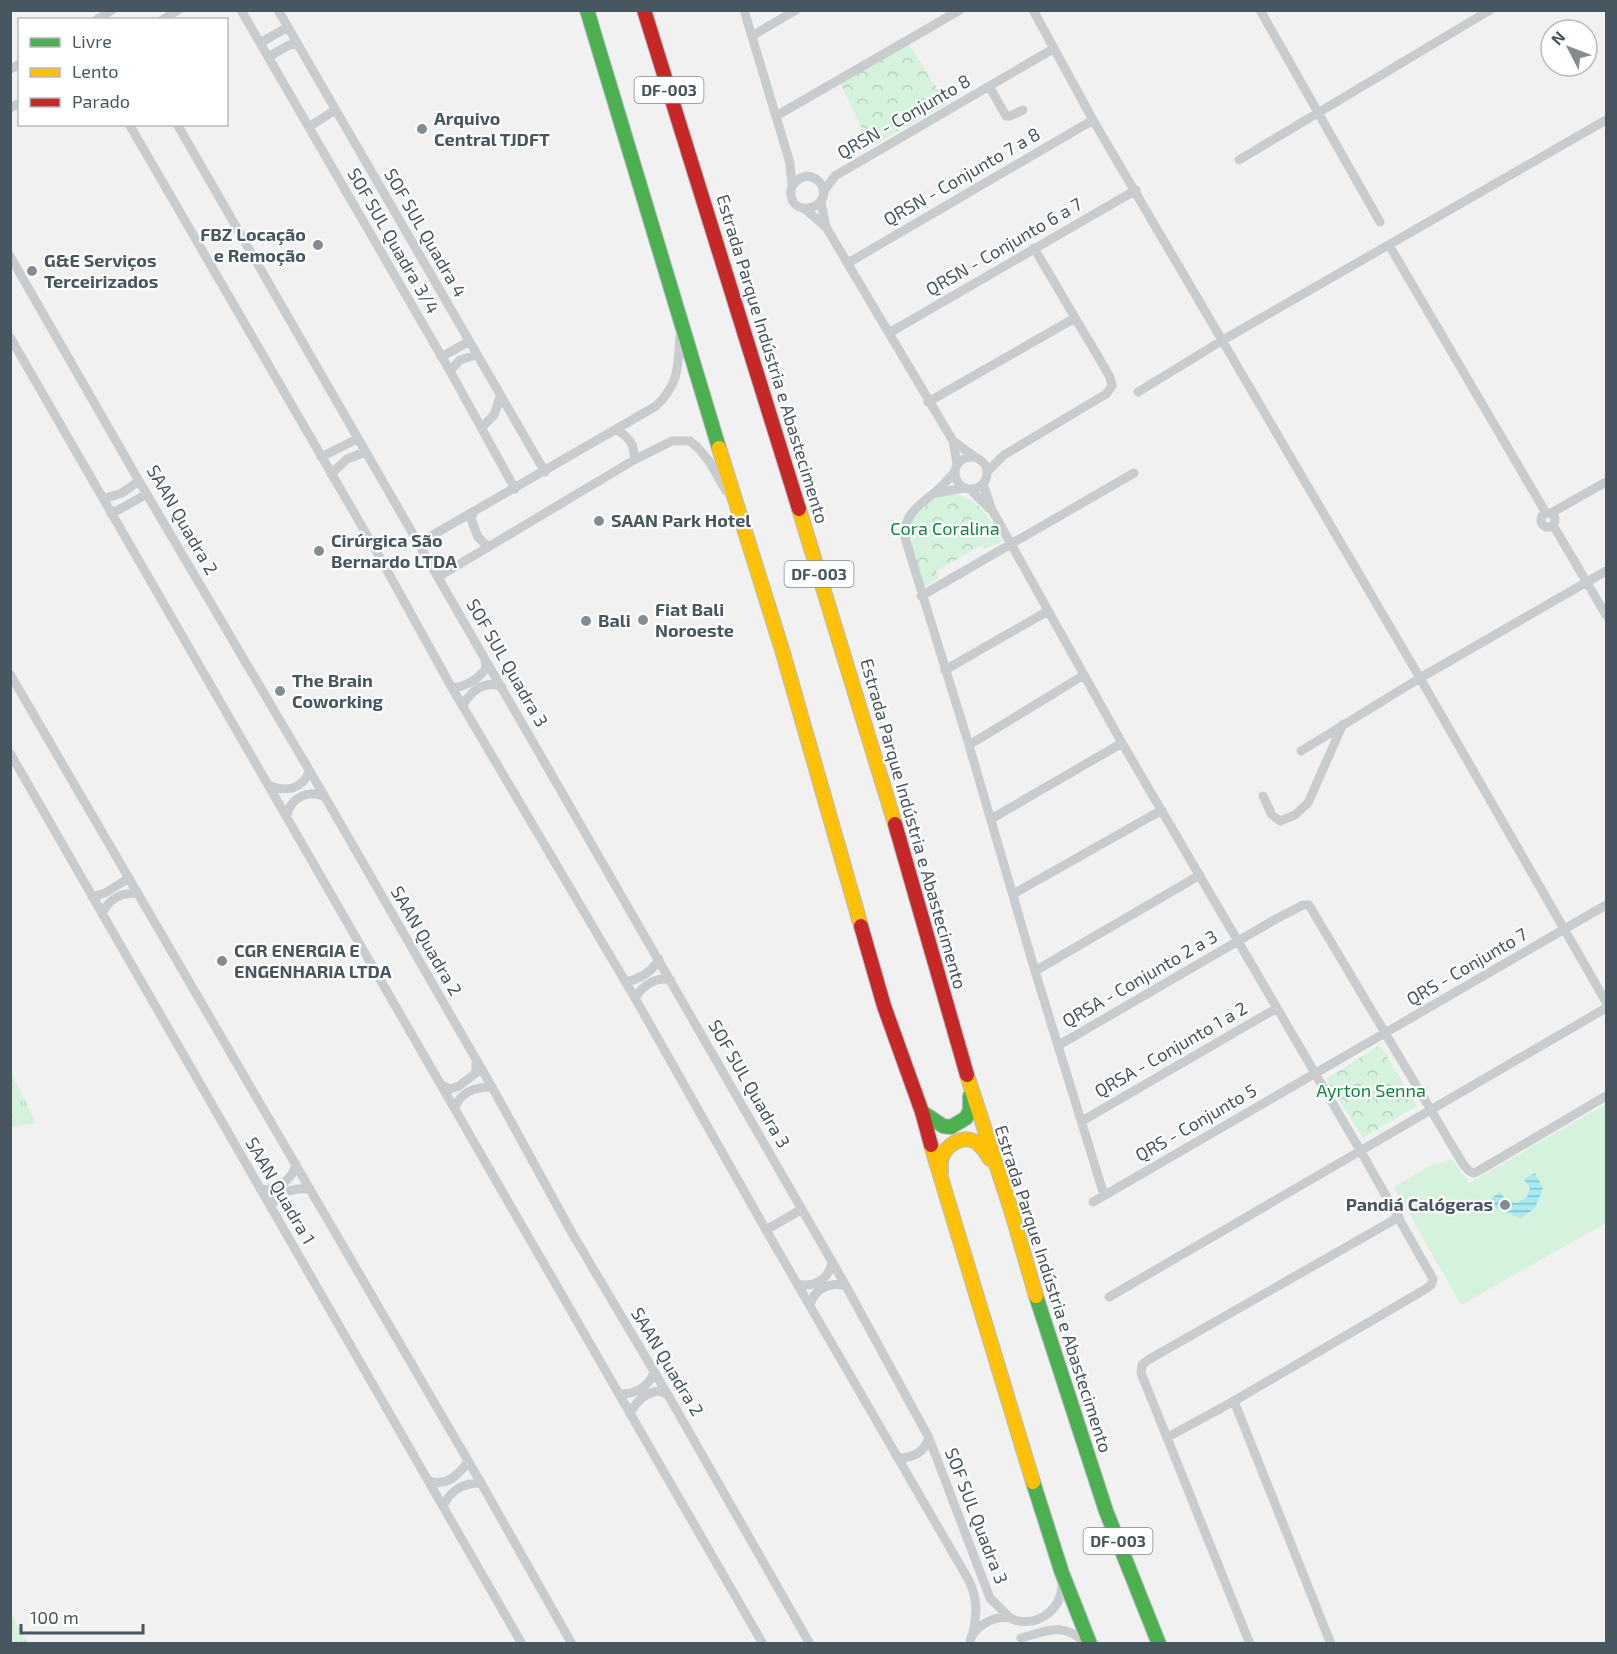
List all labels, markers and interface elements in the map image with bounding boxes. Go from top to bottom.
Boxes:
legend [18,18,228,126]
north arrow [1539,18,1599,78]
text: N [1547,27,1568,48]
text: Livre [72,30,112,52]
text: Lento [72,60,118,82]
street label: QRSN - Conjunto 8 [833,69,974,163]
road number: DF-003 [634,77,704,103]
text: Parado [72,90,130,112]
place label: Arquivo Central TJDFT [434,107,550,150]
marker: Arquivo Central TJDFT [415,122,429,136]
street label: QRSN - Conjunto 7 a 8 [879,122,1044,230]
street label: SOF SUL Quadra 3/4 [343,164,445,317]
street label: SOF SUL Quadra 4 [380,164,472,301]
street label: Estrada Parque Indústria e Abastecimento [712,192,834,526]
street label: QRSN - Conjunto 6 a 7 [921,192,1086,300]
place label: FBZ Locação e Remoção [200,223,306,267]
marker: FBZ Locação e Remoção [311,238,325,252]
place label: G&E Serviços Terceirizados [44,249,158,292]
marker: G&E Serviços Terceirizados [25,264,39,278]
street label: SAAN Quadra 2 [143,461,223,578]
place label: SAAN Park Hotel [611,509,751,531]
marker: SAAN Park Hotel [592,514,606,528]
park label: Cora Coralina [890,517,1000,539]
place label: Cirúrgica São Bernardo LTDA [331,529,457,572]
marker: Cirúrgica São Bernardo LTDA [312,544,326,558]
road number: DF-003 [784,561,854,587]
street label: SOF SUL Quadra 3 [462,595,553,730]
place label: Fiat Bali Noroeste [655,598,734,641]
place label: Bali [598,609,631,631]
marker: Fiat Bali Noroeste [636,613,650,627]
marker: Bali [579,614,593,628]
street label: Estrada Parque Indústria e Abastecimento [856,656,972,992]
place label: The Brain Coworking [292,669,383,712]
marker: The Brain Coworking [273,684,287,698]
street label: SAAN Quadra 2 [387,882,467,999]
street label: QRS - Conjunto 7 [1402,923,1531,1010]
street label: QRSA - Conjunto 2 a 3 [1058,925,1221,1032]
place label: CGR ENERGIA E ENGENHARIA LTDA [234,939,392,982]
marker: CGR ENERGIA E ENGENHARIA LTDA [215,954,229,968]
street label: QRSA - Conjunto 1 a 2 [1090,996,1251,1102]
street label: SOF SUL Quadra 3 [704,1016,795,1151]
street label: QRS - Conjunto 5 [1131,1079,1260,1166]
park label: Ayrton Senna [1316,1079,1426,1101]
street label: Estrada Parque Indústria e Abastecimento [991,1122,1117,1455]
street label: SAAN Quadra 1 [241,1133,320,1248]
place label: Pandiá Calógeras [1346,1193,1493,1215]
marker: Pandiá Calógeras [1498,1198,1512,1212]
street label: SAAN Quadra 2 [627,1303,709,1420]
street label: SOF SUL Quadra 3 [941,1444,1013,1587]
road number: DF-003 [1084,1528,1152,1554]
scale bar [21,1597,142,1635]
text: 100 m [30,1606,79,1628]

